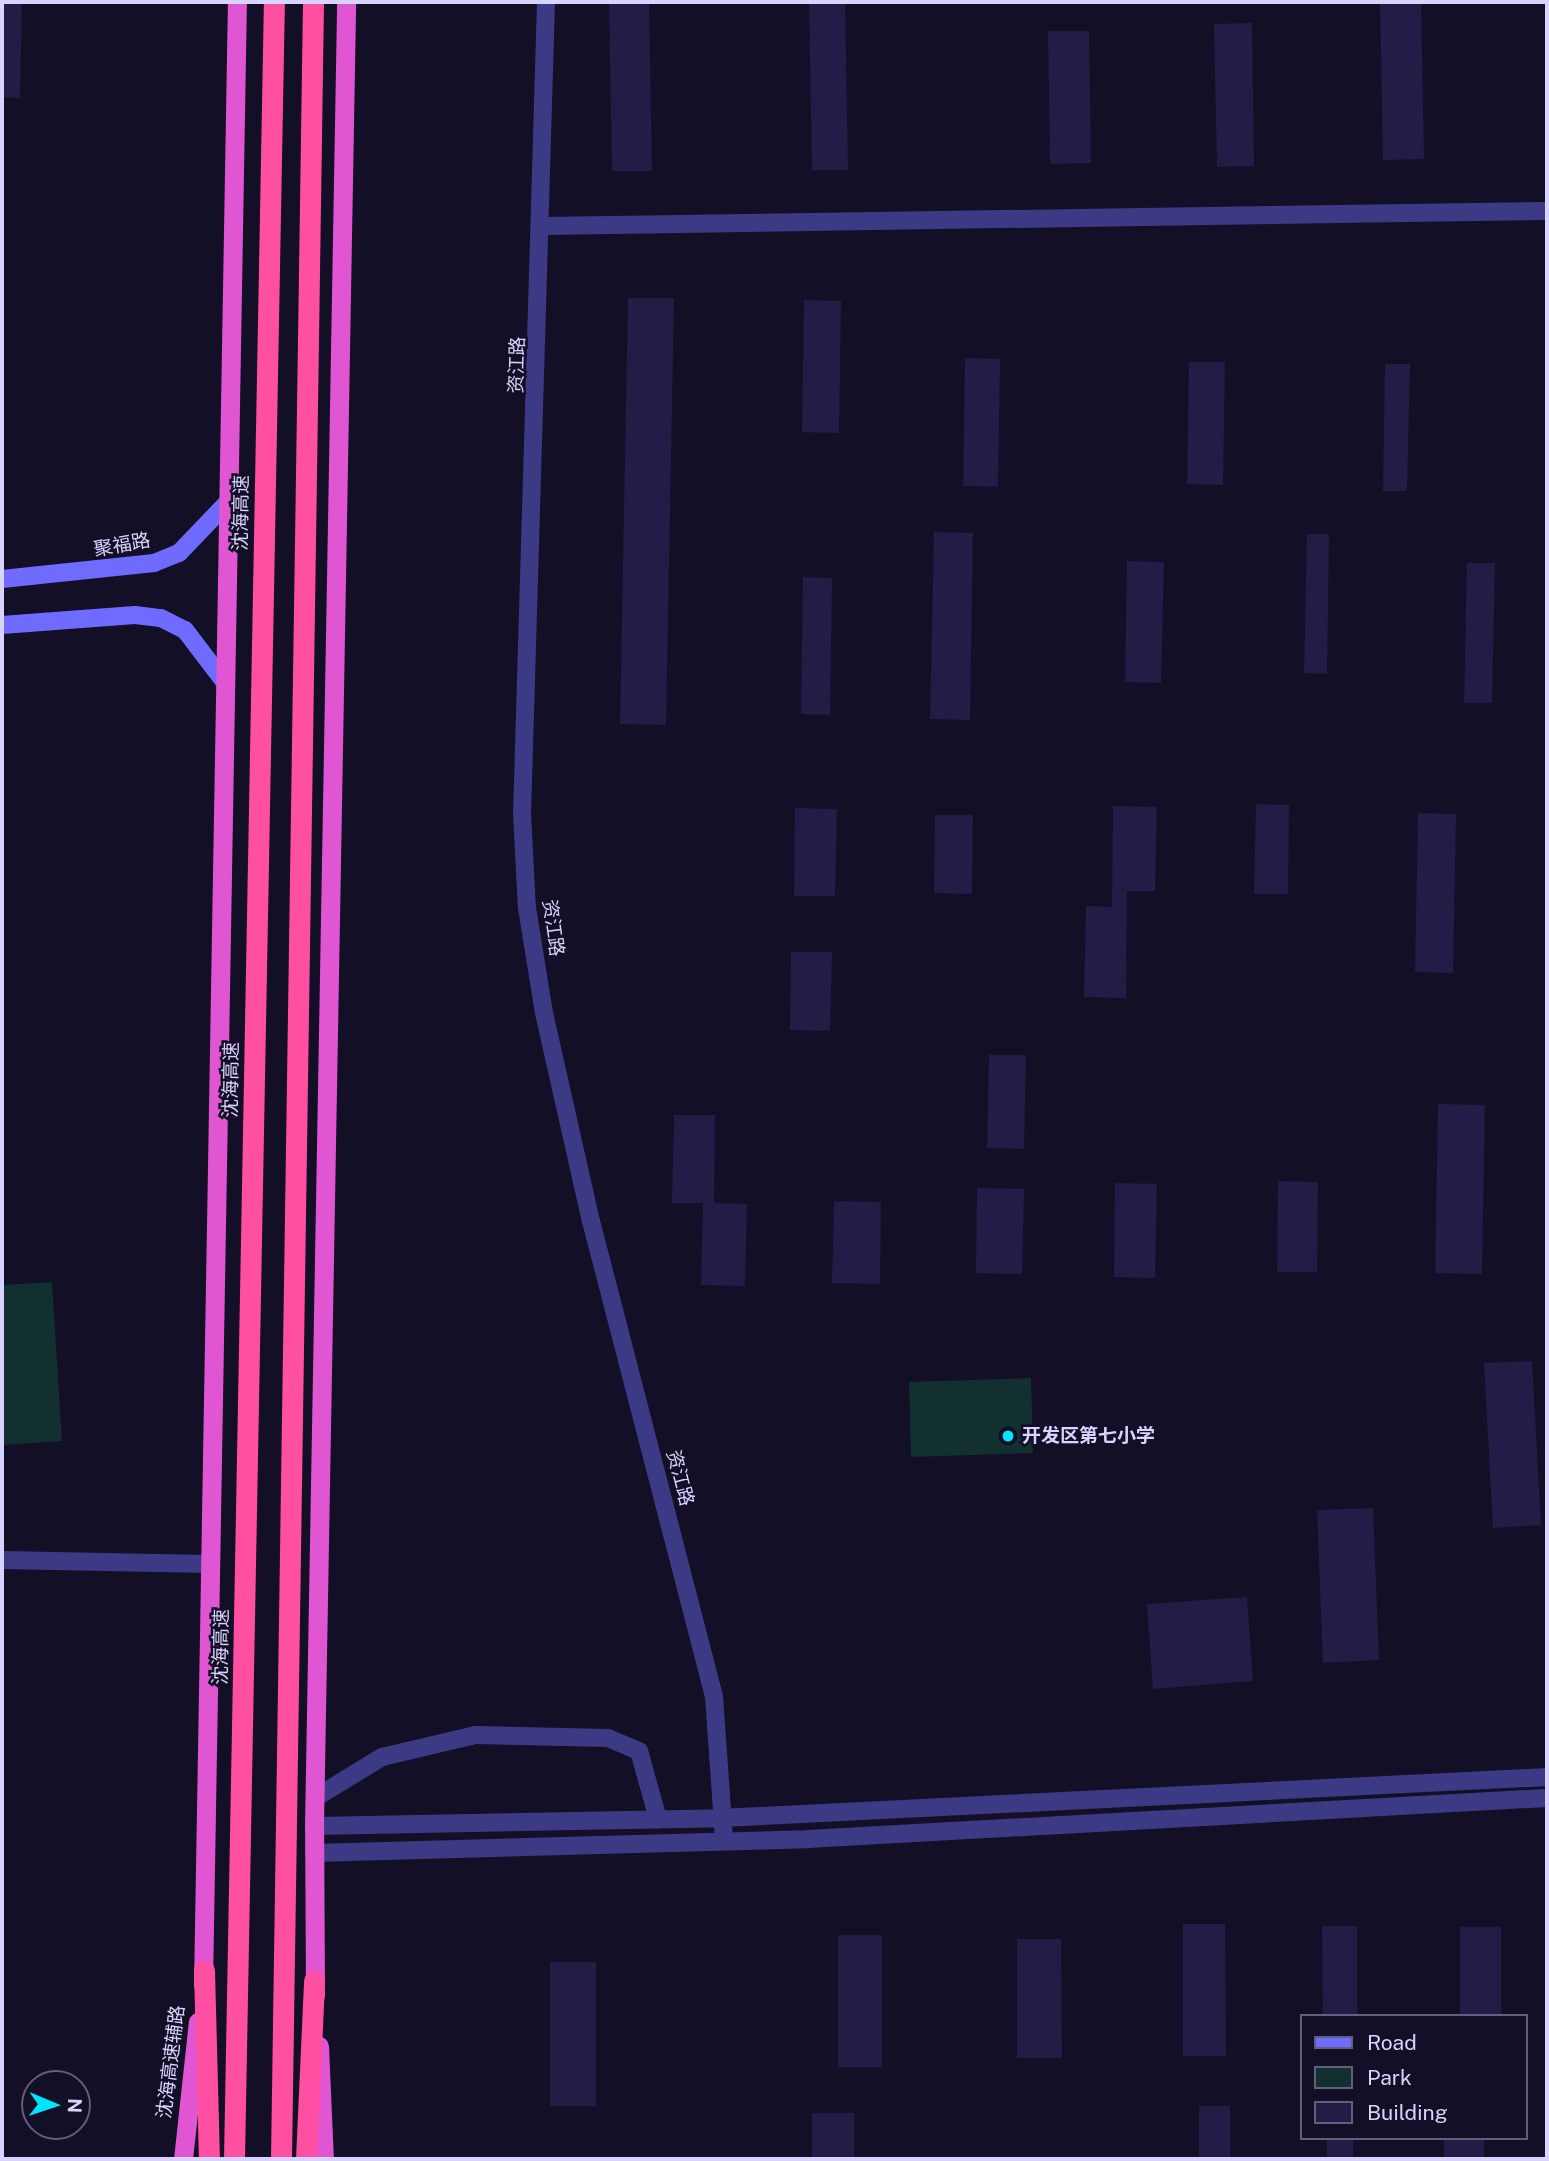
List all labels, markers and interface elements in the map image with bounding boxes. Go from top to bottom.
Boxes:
street label: 资江路 [505,336,529,394]
street label: 沈海高速 [229,475,253,551]
street label: 聚福路 [92,529,152,561]
street label: 资江路 [538,898,568,958]
street label: 沈海高速 [219,1042,243,1118]
place label: 开发区第七小学 [1022,1425,1155,1447]
marker: 开发区第七小学 [1000,1428,1016,1444]
street label: 资江路 [662,1448,698,1508]
street label: 沈海高速 [209,1609,233,1685]
street label: 沈海高速辅路 [153,2004,189,2120]
legend [1300,2014,1528,2140]
text: Road [1367,2030,1417,2055]
text: Park [1367,2065,1412,2090]
north arrow [21,2070,91,2140]
text: N [64,2098,86,2113]
text: Building [1367,2100,1448,2125]

